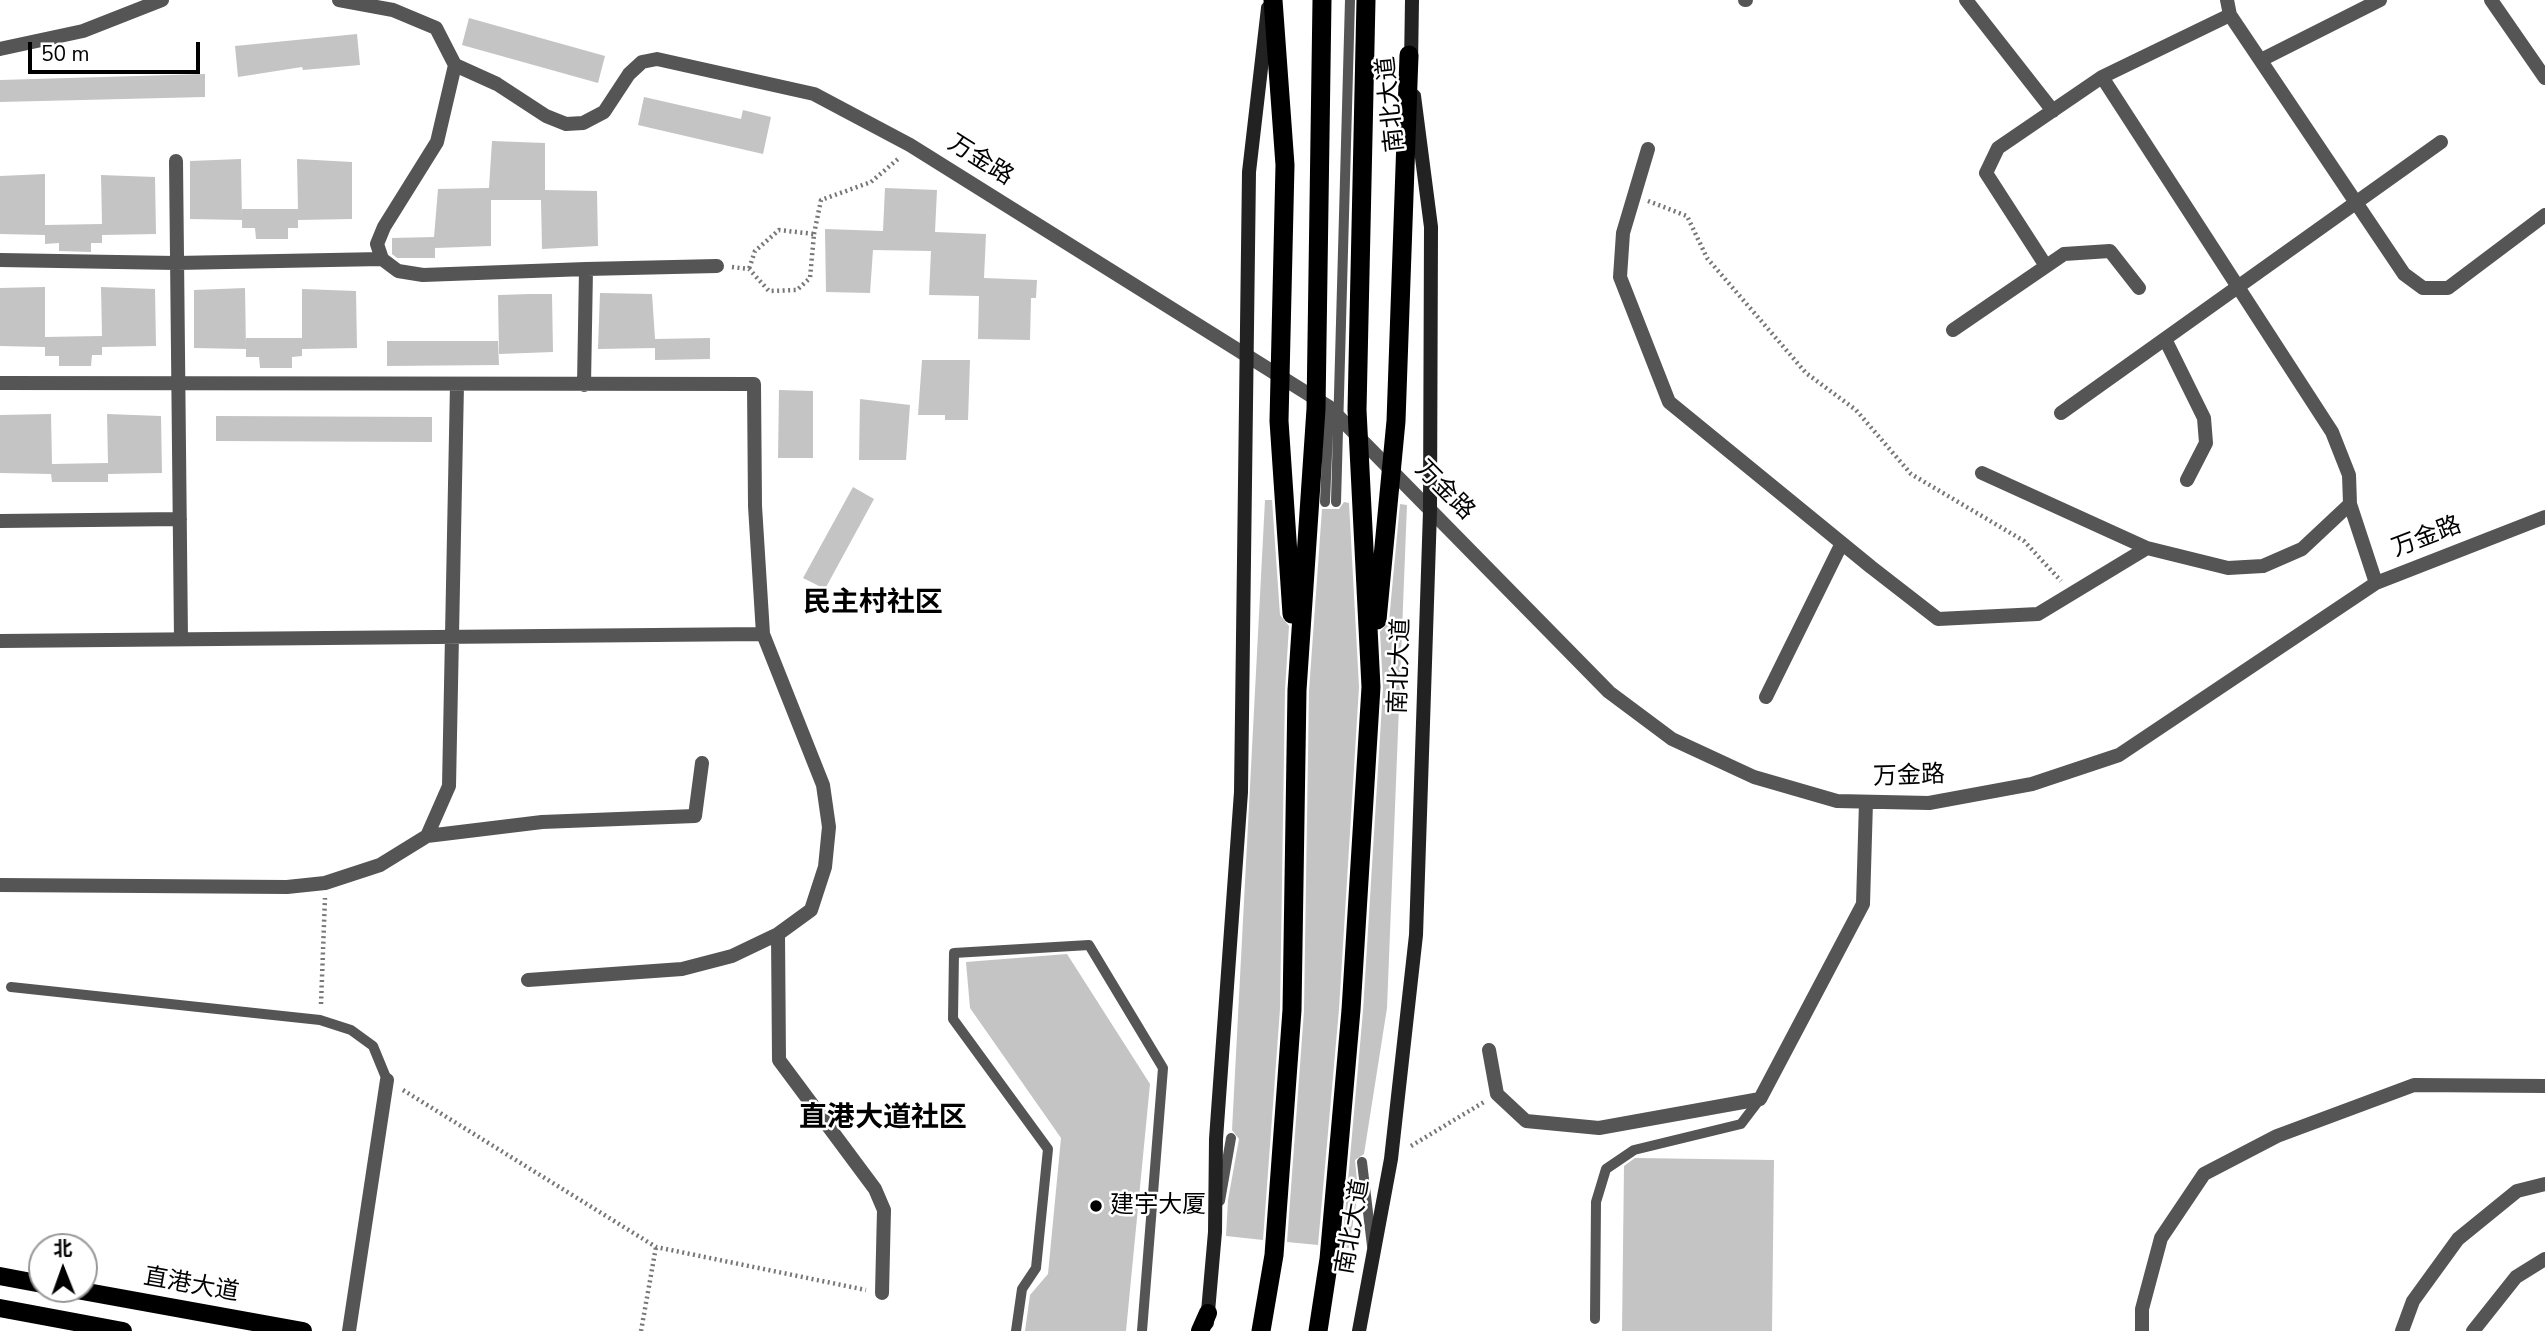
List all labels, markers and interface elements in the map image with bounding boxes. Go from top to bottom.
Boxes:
scale bar [32,28,203,72]
text: 50 m [41,40,90,68]
street label: 南北大道 [1373,55,1411,153]
street label: 万金路 [942,130,1018,192]
street label: 万金路 [1408,455,1480,527]
street label: 万金路 [2388,512,2466,564]
district label: 民主村社区 [803,587,943,621]
street label: 南北大道 [1385,618,1417,714]
street label: 万金路 [1873,761,1945,793]
district label: 直港大道社区 [799,1102,967,1136]
street label: 南北大道 [1331,1177,1377,1277]
place label: 建宇大厦 [1110,1192,1206,1220]
marker: 建宇大厦 [1088,1198,1104,1214]
north arrow [28,1233,98,1303]
text: 北 [53,1236,72,1262]
street label: 直港大道 [141,1263,241,1309]

